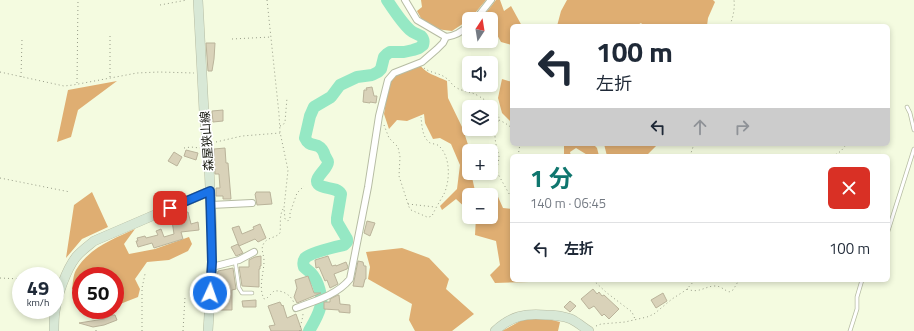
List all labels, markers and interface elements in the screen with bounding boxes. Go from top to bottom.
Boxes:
north arrow [462,12,498,48]
map controls [462,12,498,224]
text: 100 m [596,30,673,73]
icon: left [530,40,582,92]
button: sound [462,56,498,92]
text: 左折 [596,70,632,97]
button: layers [462,100,498,136]
street label: 森屋狭山線 [195,110,218,172]
icon: left [647,116,669,138]
icon: ahead [689,116,711,138]
icon: right [731,116,753,138]
button: + [462,144,498,180]
text: 1 分 [530,160,573,196]
button: close [828,167,870,209]
button: − [462,188,498,224]
pin [153,191,187,225]
text: 140 m · 06:45 [530,193,606,213]
icon: arrive [159,197,181,219]
text: 左折 [564,237,594,260]
text: 100 m [829,237,870,260]
icon: left [530,238,552,260]
speed limit sign: 50 [72,267,124,319]
text: 49 [27,272,49,303]
position arrow [189,272,231,314]
text: km/h [27,295,49,310]

